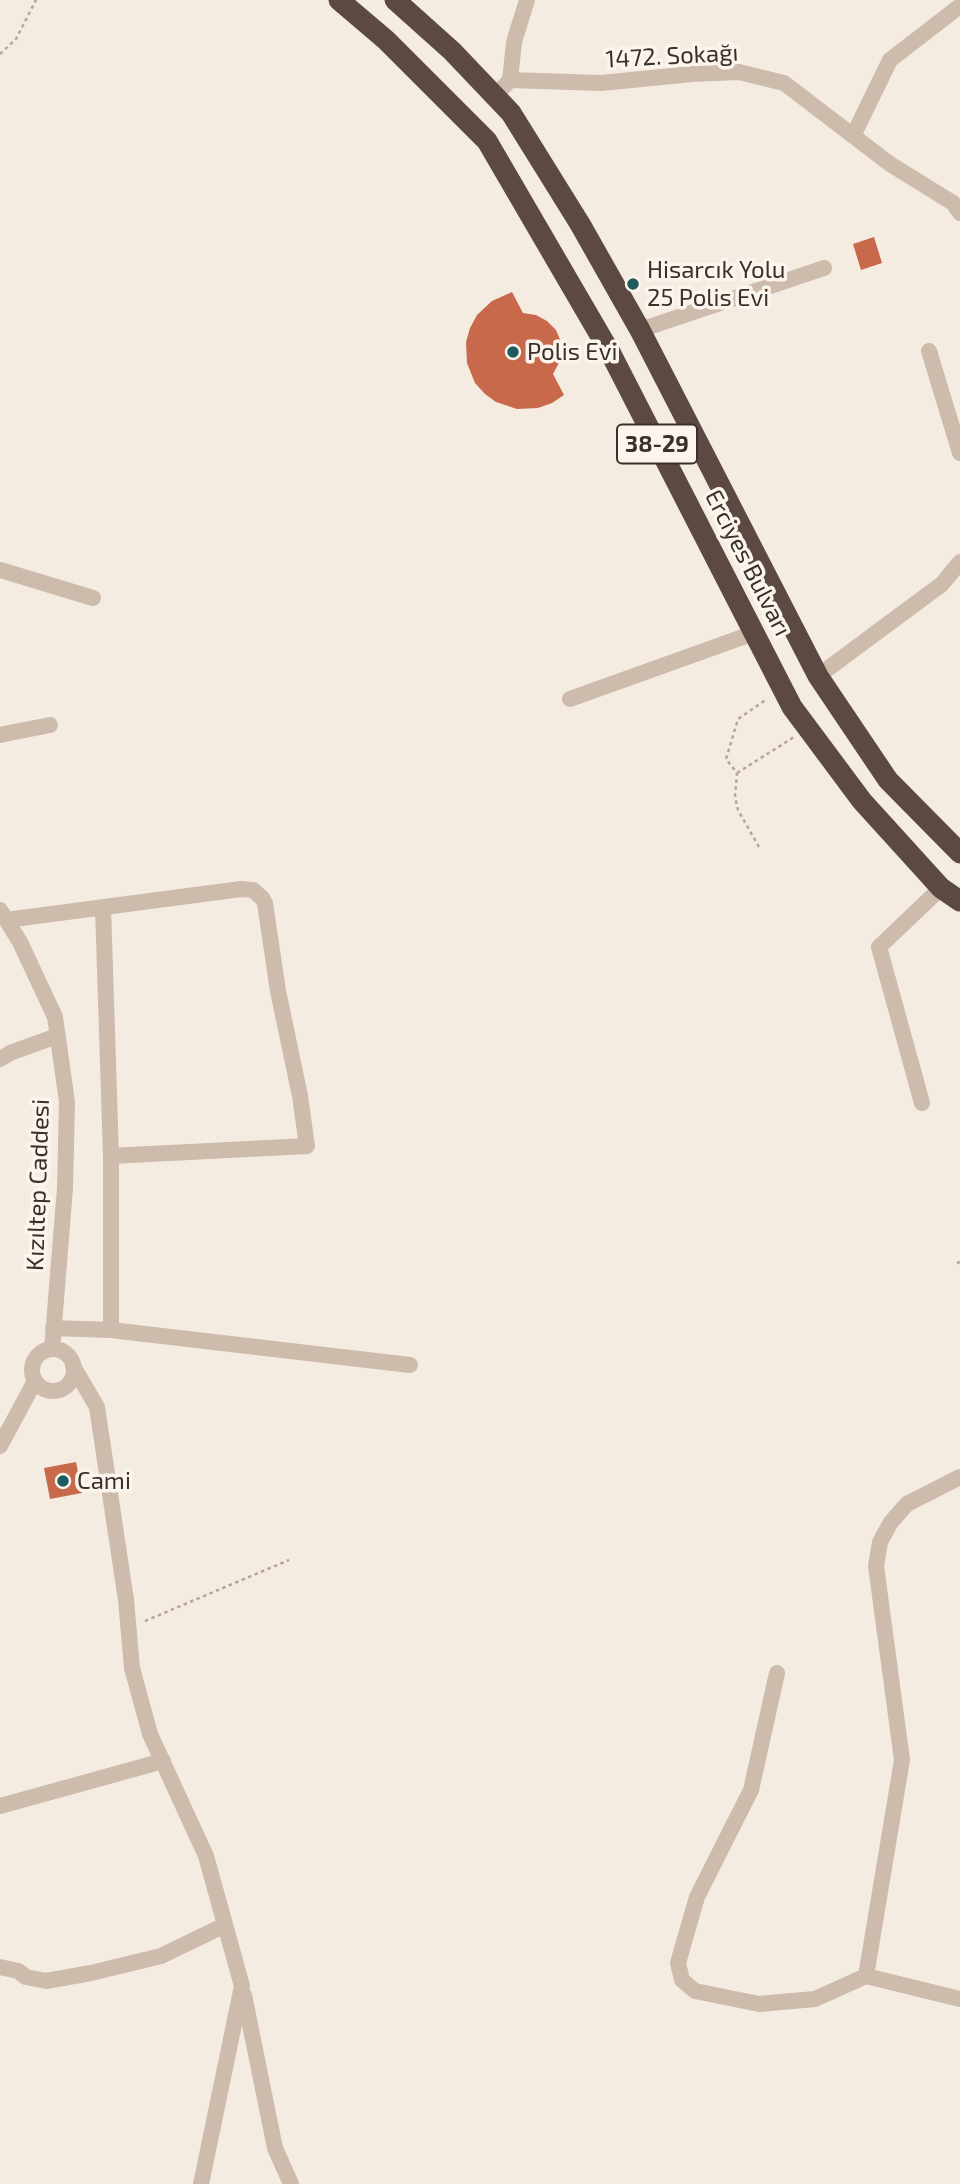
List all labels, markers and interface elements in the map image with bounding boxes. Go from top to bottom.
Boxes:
street label: 1472. Sokağı [605,38,739,74]
place label: Hisarcık Yolu 25 Polis Evi [647,256,785,312]
marker: Hisarcık Yolu 25 Polis Evi [625,276,641,292]
place label: Polis Evi [527,338,617,366]
marker: Polis Evi [505,344,521,360]
road number: 38-29 [617,424,697,464]
street label: Erciyes Bulvarı [699,485,797,641]
street label: Kızıltep Caddesi [21,1099,55,1271]
place label: Cami [77,1467,131,1495]
marker: Cami [55,1473,71,1489]

